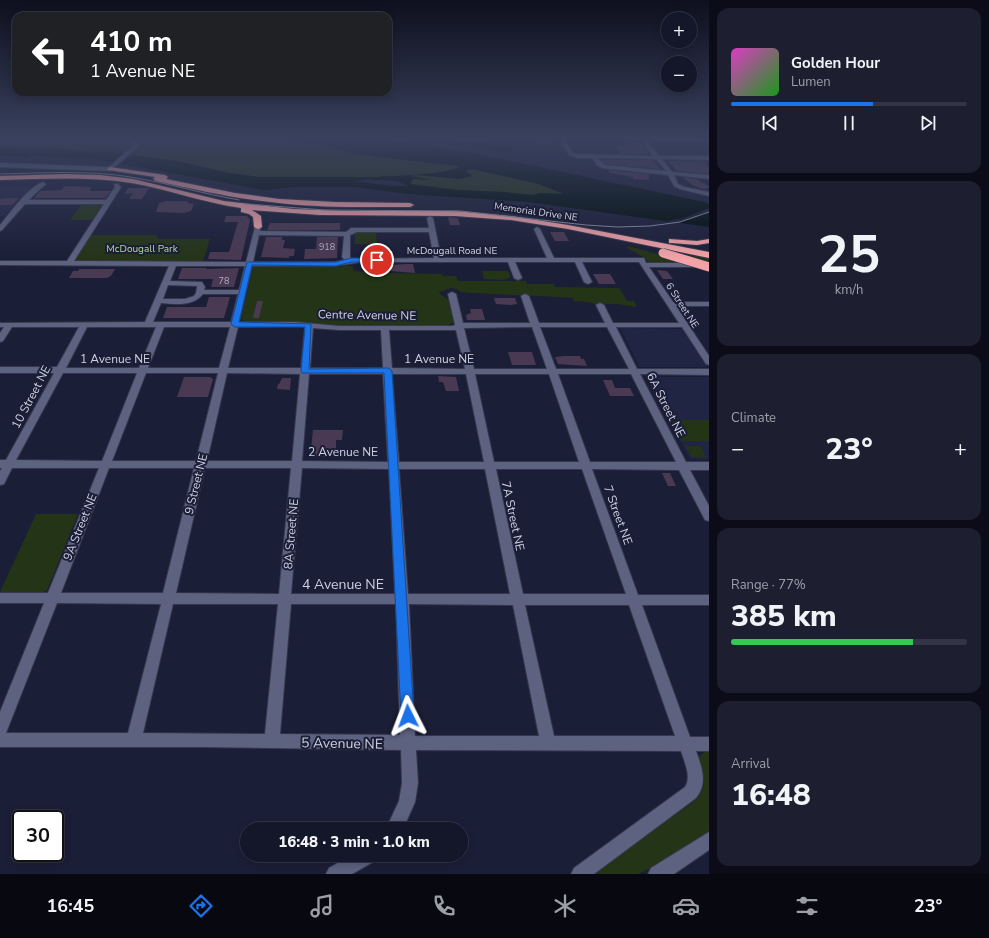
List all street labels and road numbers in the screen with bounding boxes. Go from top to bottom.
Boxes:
street label: Memorial Drive NE [493,199,579,225]
street label: McDougall Road NE [407,244,497,258]
street label: 6 Street NE [662,280,702,331]
street label: Centre Avenue NE [318,306,416,324]
street label: 1 Avenue NE [80,351,150,367]
street label: 1 Avenue NE [404,351,474,367]
street label: 10 Street NE [8,363,54,431]
street label: 6A Street NE [643,370,689,440]
street label: 2 Avenue NE [308,444,378,460]
street label: 9 Street NE [181,452,211,516]
street label: 7A Street NE [498,480,528,552]
street label: 7 Street NE [600,483,636,547]
street label: 9A Street NE [59,491,101,563]
street label: 8A Street NE [280,498,302,570]
street label: 4 Avenue NE [302,575,384,594]
street label: 5 Avenue NE [301,733,383,754]

